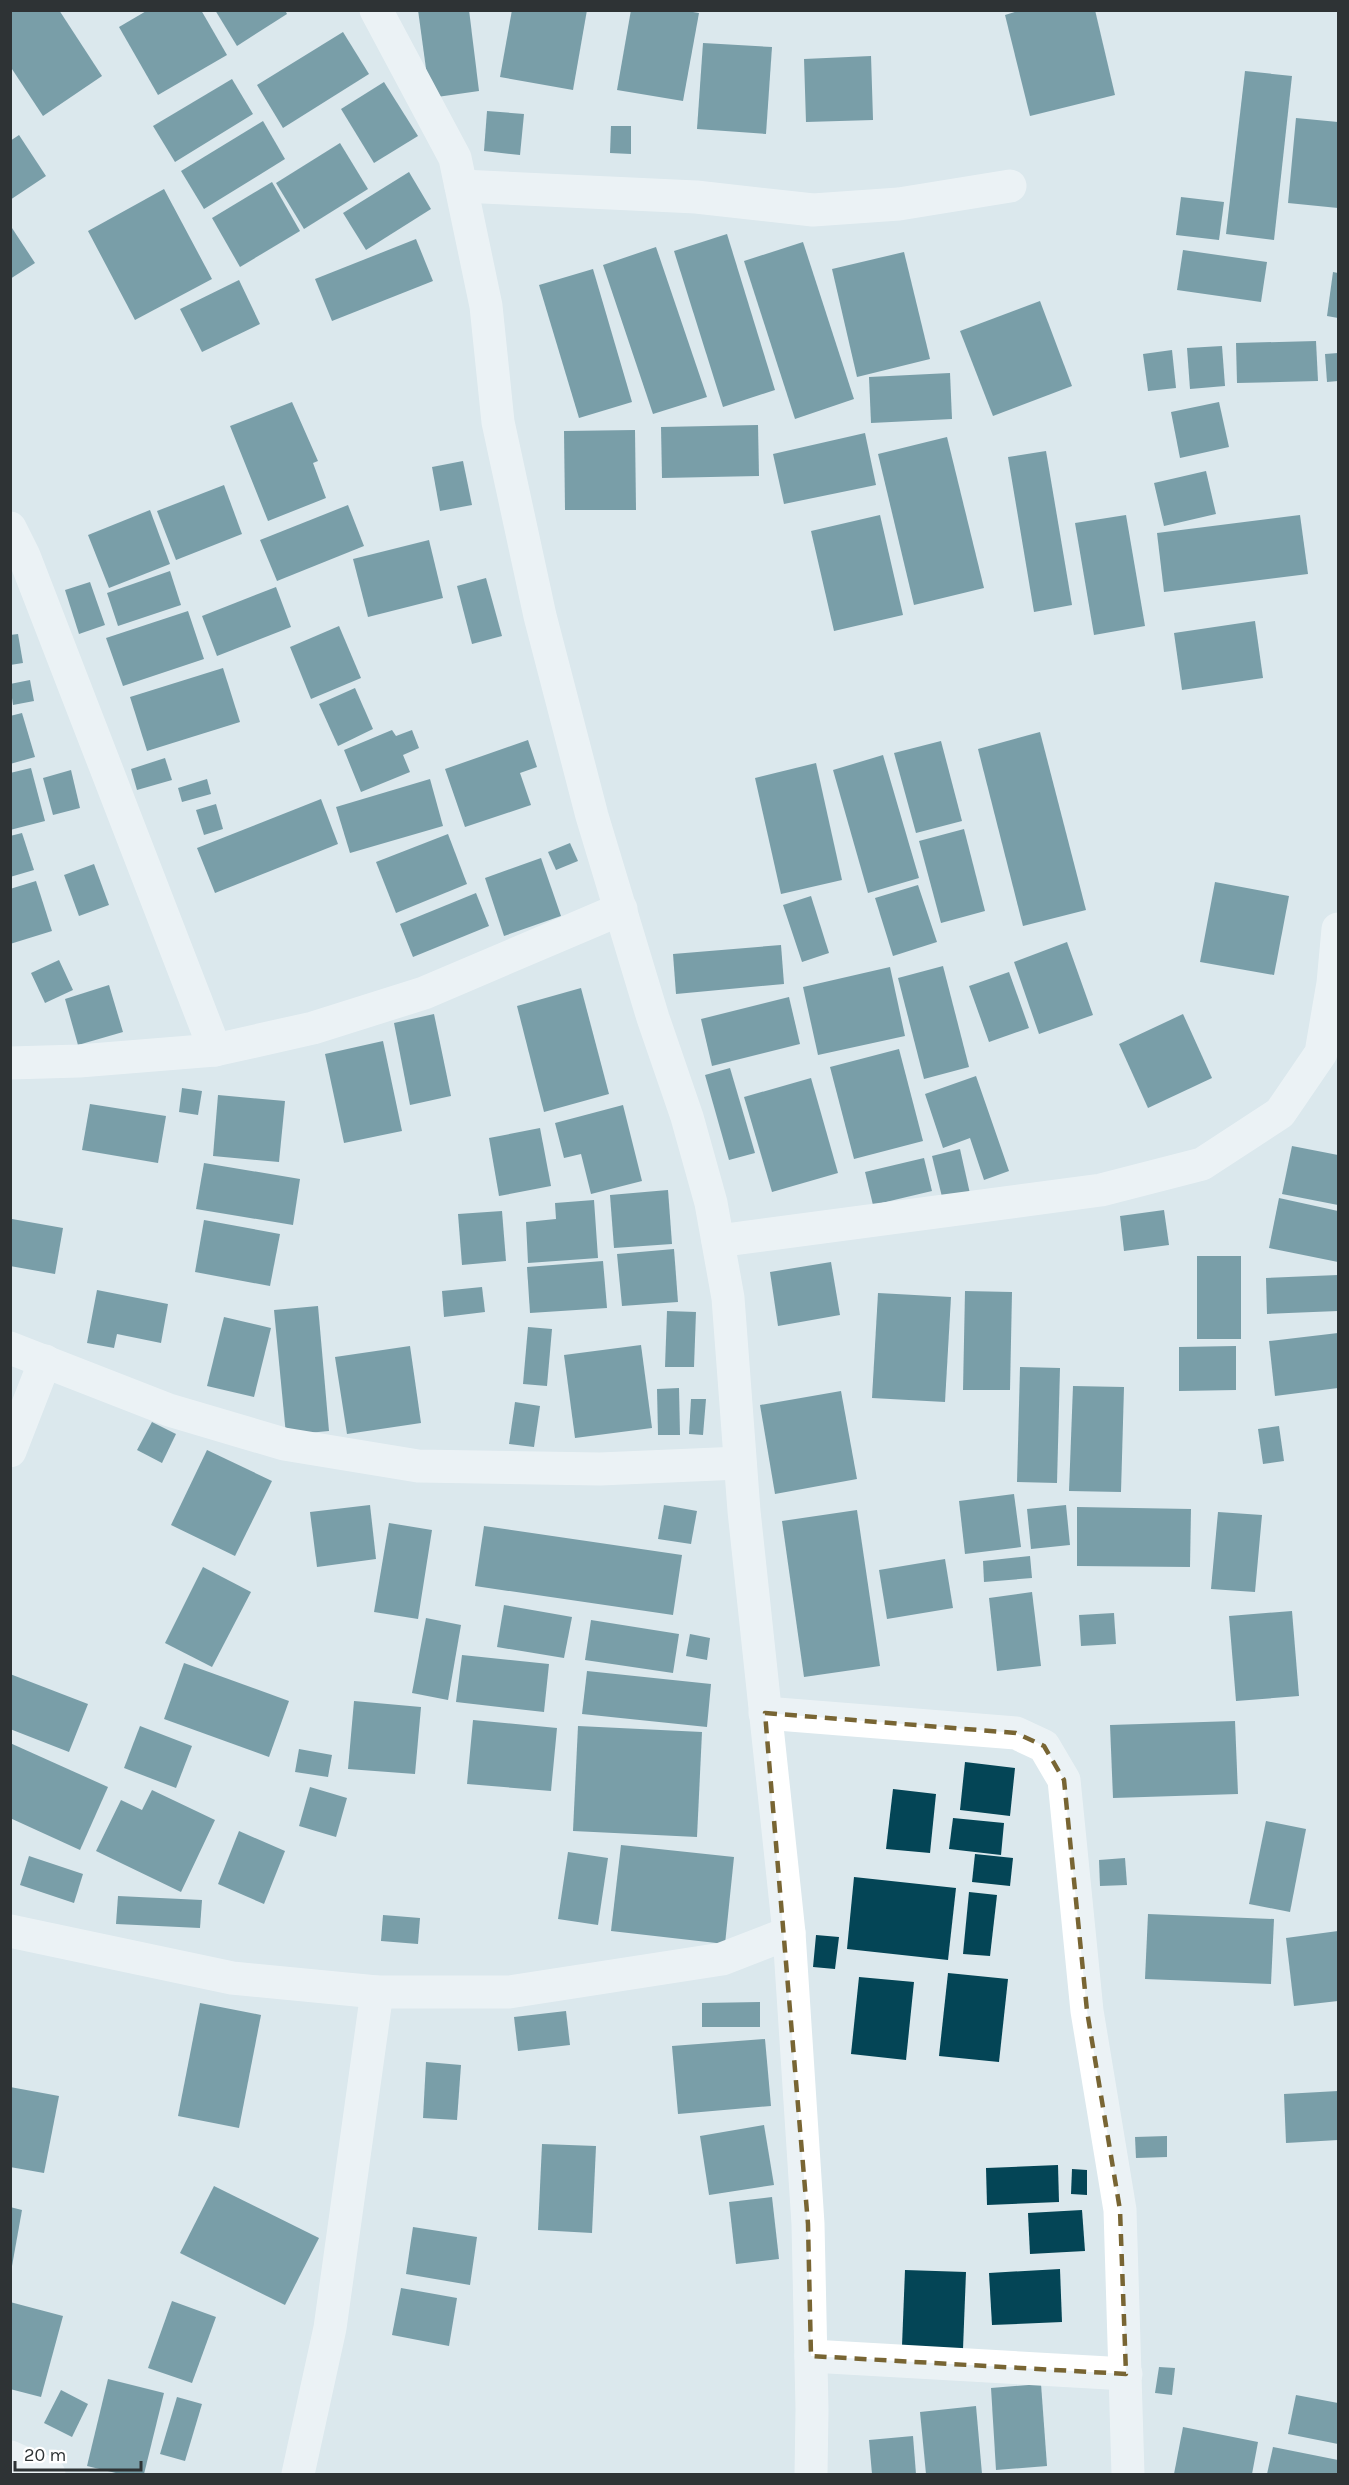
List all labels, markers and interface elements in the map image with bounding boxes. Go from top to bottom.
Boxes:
scale bar [15,2434,141,2472]
text: 20 m [24,2444,66,2466]

